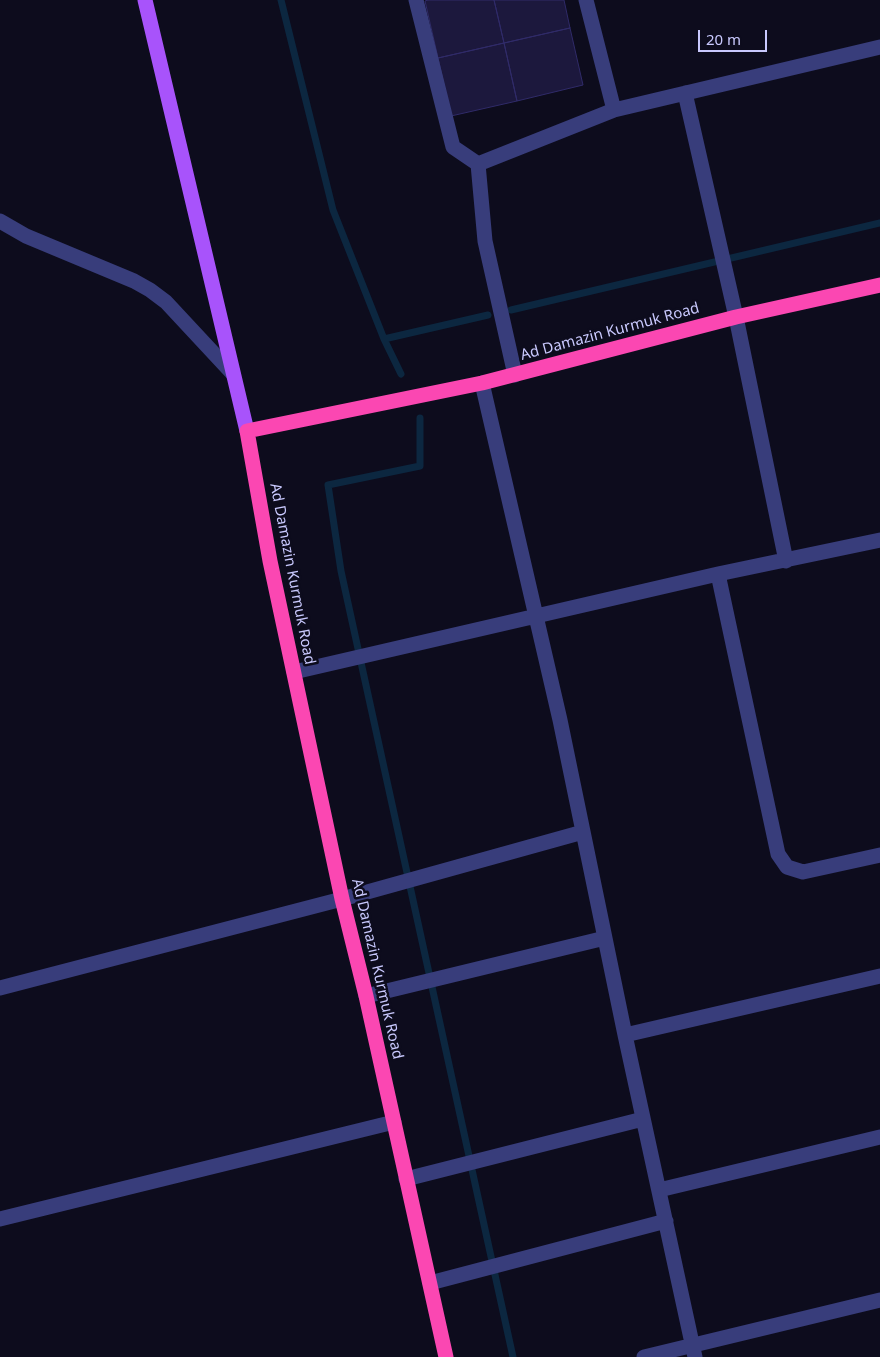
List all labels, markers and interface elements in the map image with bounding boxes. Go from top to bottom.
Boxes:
scale bar [700,20,769,52]
text: 20 m [706,29,741,49]
street label: Ad Damazin Kurmuk Road [519,299,701,365]
street label: Ad Damazin Kurmuk Road [266,482,318,666]
street label: Ad Damazin Kurmuk Road [347,877,407,1061]

